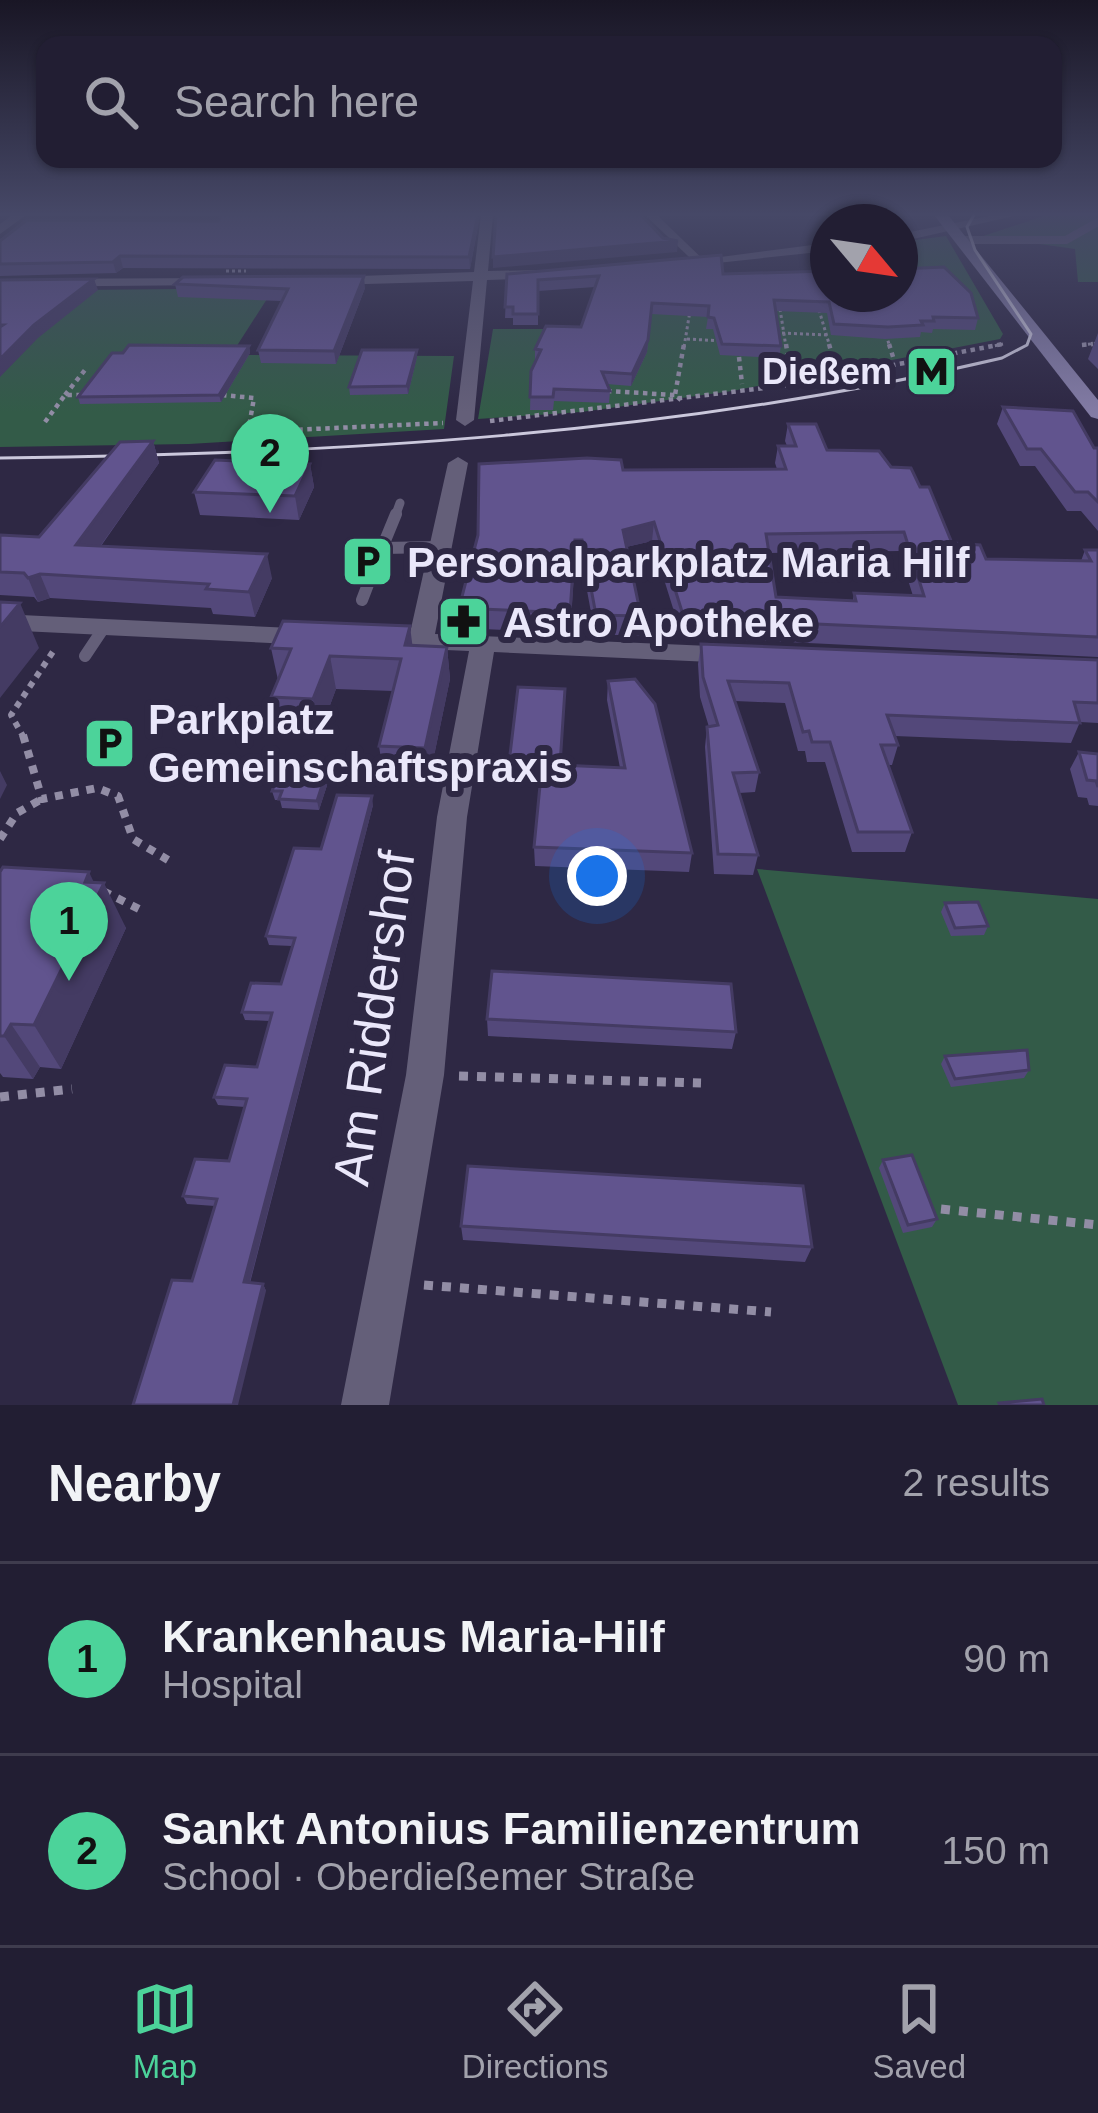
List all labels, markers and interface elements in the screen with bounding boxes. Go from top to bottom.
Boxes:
search box [36,36,1062,168]
icon: search [78,69,144,135]
text: Search here [174,76,419,127]
north arrow [810,204,918,312]
metro station icon: Dießem [903,343,959,399]
place label: Dießem [762,351,892,392]
pin: 2 [231,414,309,513]
parking icon: Personalparkplatz Maria Hilf [340,534,396,590]
place label: Personalparkplatz Maria Hilf [407,539,971,586]
pharmacy icon: Astro Apotheke [436,594,492,650]
place label: Astro Apotheke [503,599,814,646]
place label: Parkplatz Gemeinschaftspraxis [148,696,573,791]
parking icon: Parkplatz Gemeinschaftspraxis [81,715,137,771]
street label: Am Riddershof [322,846,426,1189]
your location [567,846,627,906]
pin: 1 [30,882,108,981]
text: Nearby [48,1455,221,1512]
text: 2 results [903,1461,1050,1504]
text: Krankenhaus Maria-Hilf [162,1611,665,1662]
text: 1 [76,1637,98,1680]
text: 90 m [963,1637,1050,1680]
text: Hospital [162,1663,303,1706]
text: Sankt Antonius Familienzentrum [162,1803,860,1854]
text: 2 [76,1829,98,1872]
text: 150 m [942,1829,1050,1872]
text: School · Oberdießemer Straße [162,1855,695,1898]
tab: Map [132,1976,198,2086]
tab: Directions [462,1976,609,2086]
tab: Saved [872,1976,966,2086]

